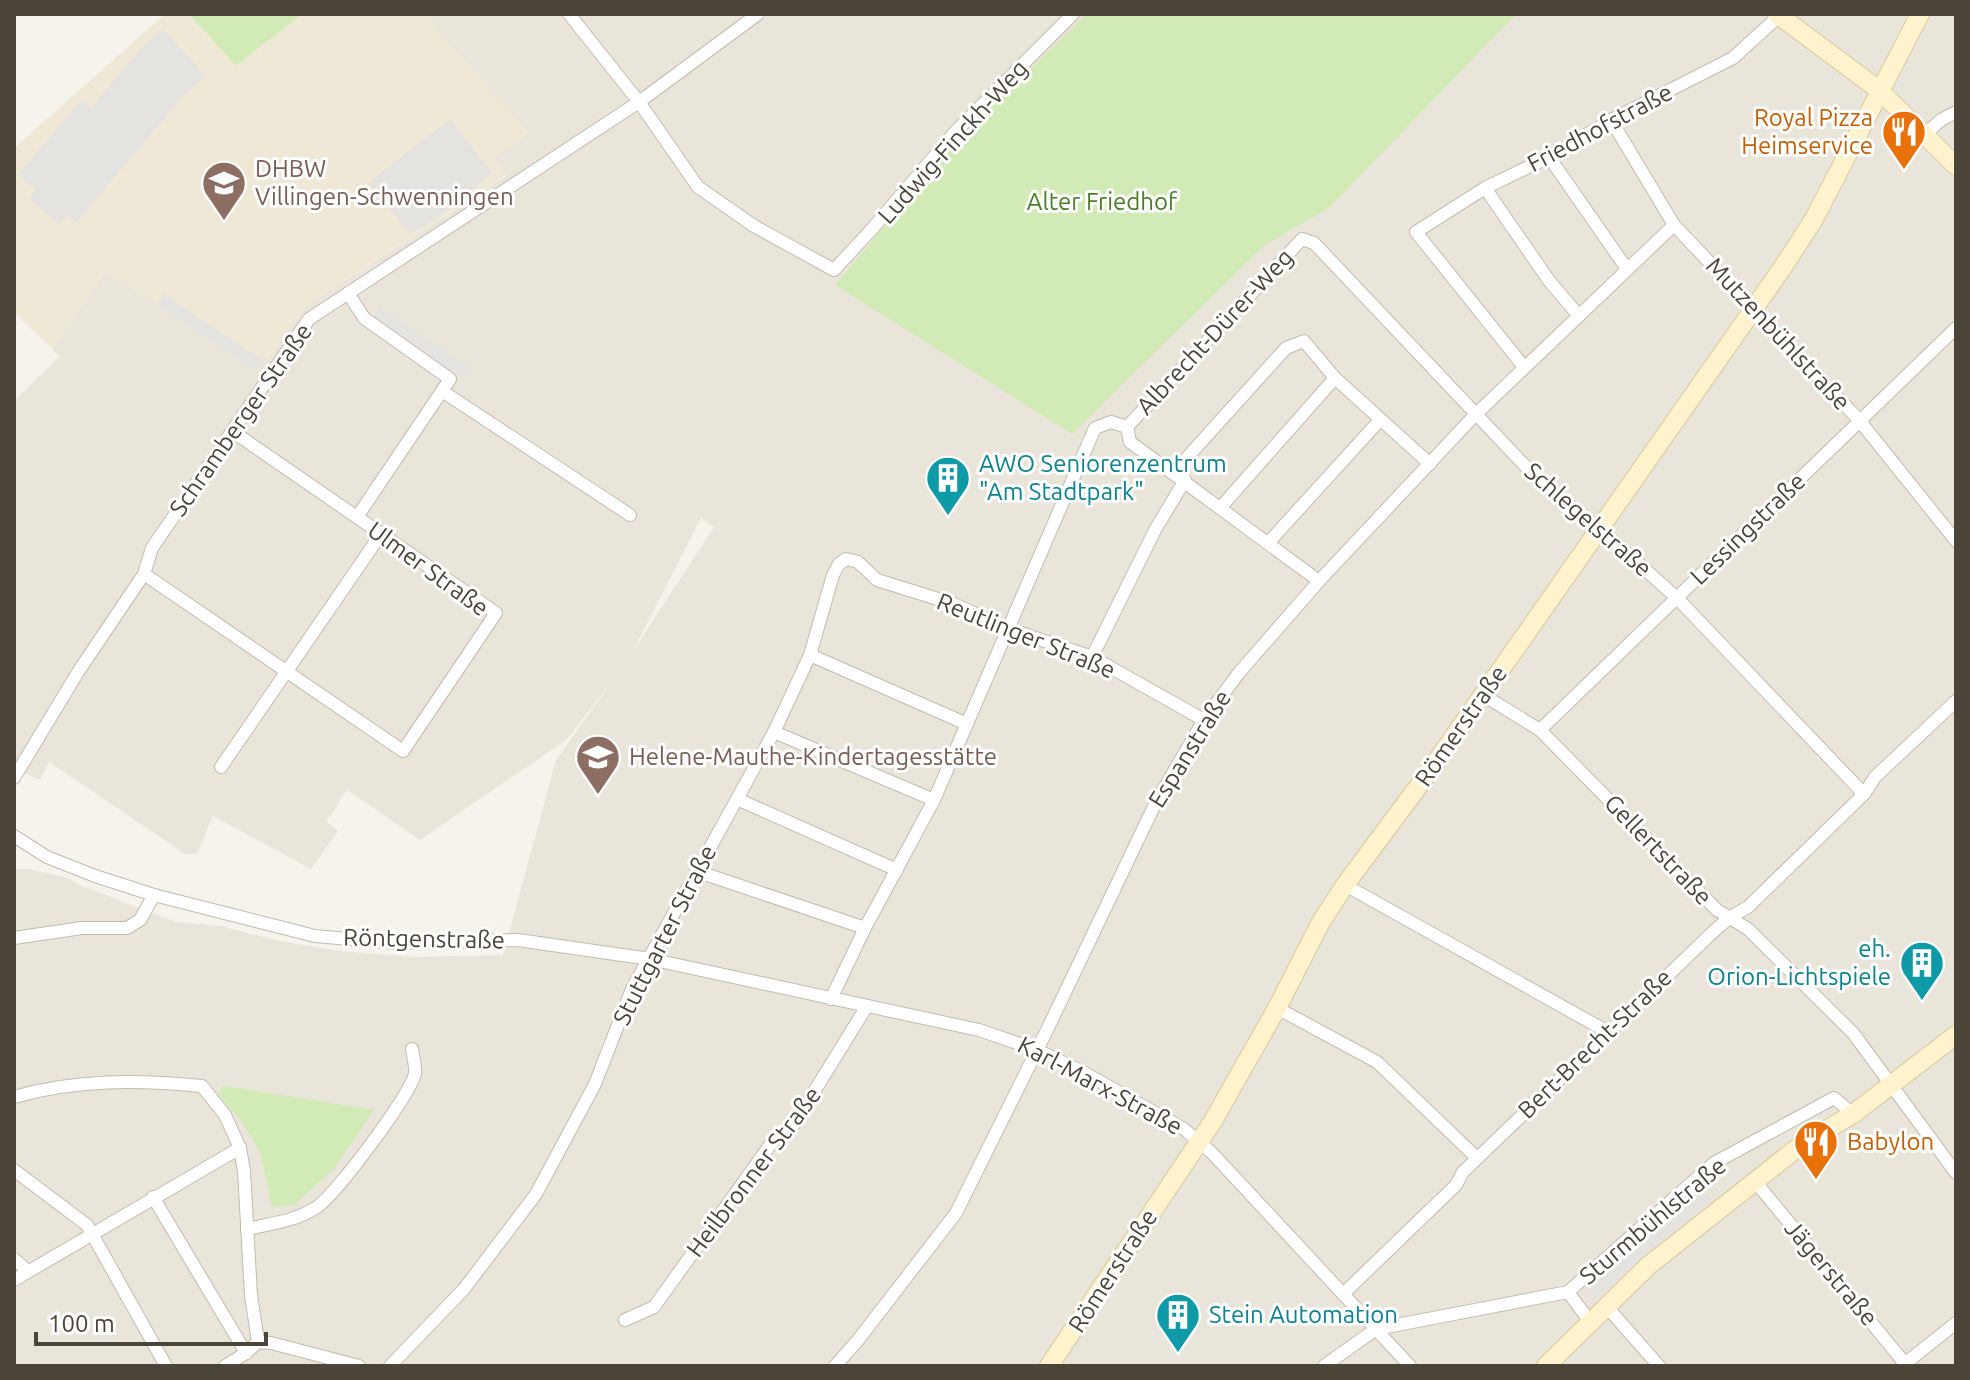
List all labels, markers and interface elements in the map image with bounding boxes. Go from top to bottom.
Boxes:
street label: Ludwig-Finckh-Weg [872,55,1033,229]
street label: Friedhofstraße [1523,78,1677,177]
place label: Royal Pizza Heimservice [1741,104,1873,159]
restaurant icon: Royal Pizza Heimservice [1880,108,1928,171]
place label: DHBW Villingen-Schwenningen [255,155,514,210]
school or university icon: DHBW Villingen-Schwenningen [200,159,248,222]
park label: Alter Friedhof [1027,188,1178,215]
street label: Albrecht-Dürer-Weg [1131,243,1298,420]
street label: Mutzenbühlstraße [1701,252,1856,415]
street label: Schramberger Straße [164,318,317,521]
place label: AWO Seniorenzentrum "Am Stadtpark" [979,450,1227,505]
building icon: AWO Seniorenzentrum "Am Stadtpark" [924,454,972,517]
street label: Schlegelstraße [1519,457,1657,582]
street label: Lessingstraße [1685,467,1810,590]
street label: Ulmer Straße [363,516,494,621]
street label: Reutlinger Straße [933,587,1119,684]
street label: Römerstraße [1409,660,1512,791]
street label: Espanstraße [1143,685,1236,812]
school or university icon: Helene-Mauthe-Kindertagesstätte [574,733,622,796]
place label: Helene-Mauthe-Kindertagesstätte [629,743,997,770]
street label: Gellertstraße [1599,789,1718,910]
street label: Stuttgarter Straße [608,840,722,1029]
street label: Röntgenstraße [343,924,505,953]
place label: eh. Orion-Lichtspiele [1707,935,1891,990]
building icon: eh. Orion-Lichtspiele [1898,939,1946,1002]
street label: Bert-Brecht-Straße [1512,964,1677,1124]
street label: Karl-Marx-Straße [1014,1031,1187,1140]
street label: Heilbronner Straße [681,1081,826,1262]
restaurant icon: Babylon [1792,1118,1840,1181]
place label: Babylon [1847,1128,1934,1155]
street label: Sturmbühlstraße [1574,1152,1731,1290]
street label: Römerstraße [1063,1204,1162,1337]
street label: Jägerstraße [1779,1214,1883,1331]
building icon: Stein Automation [1154,1291,1202,1354]
scale bar [36,1296,266,1346]
place label: Stein Automation [1209,1301,1398,1328]
text: 100 m [48,1310,115,1337]

